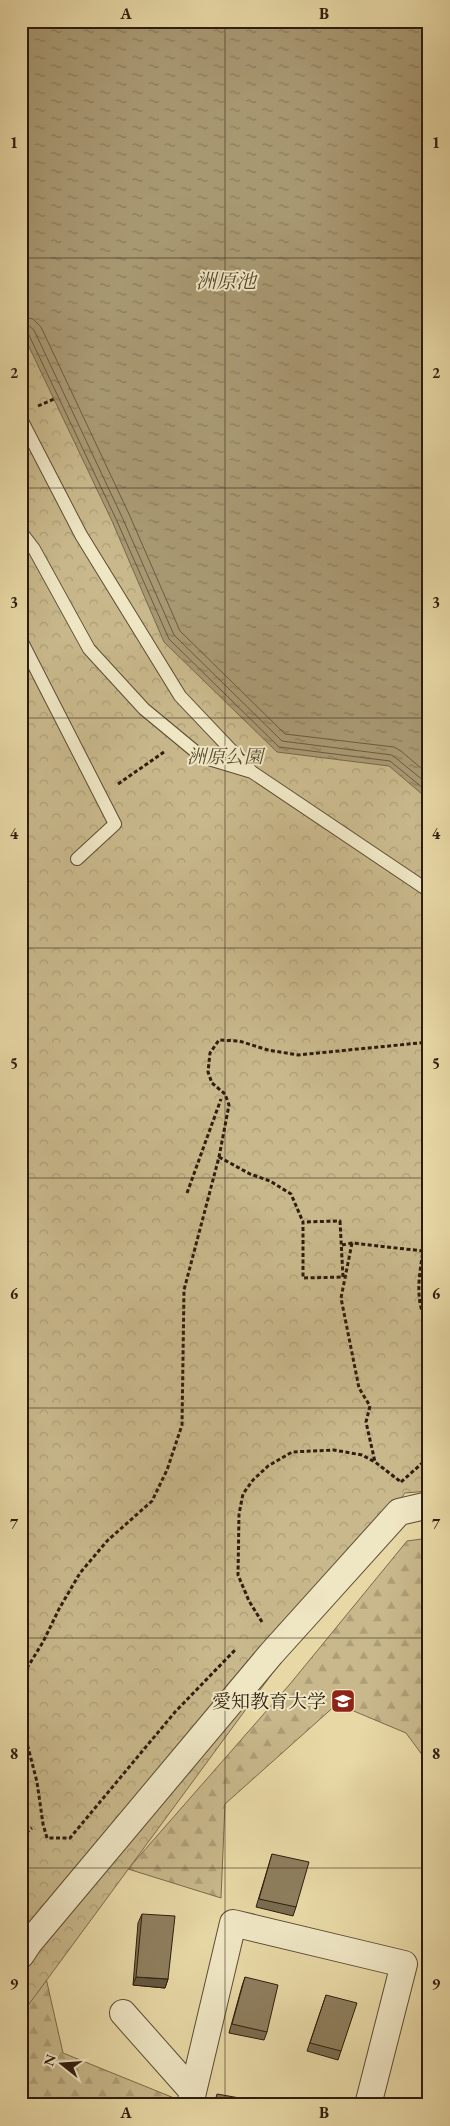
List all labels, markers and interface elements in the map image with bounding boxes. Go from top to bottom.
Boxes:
text: A [119,3,132,24]
text: B [319,3,329,24]
text: 1 [10,132,18,153]
text: 1 [432,132,440,153]
water label: 洲原池 [196,268,258,294]
text: 2 [10,362,19,383]
text: 2 [432,362,441,383]
text: 3 [10,592,18,613]
text: 3 [432,592,440,613]
park label: 洲原公園 [187,744,266,769]
text: 4 [10,823,19,844]
text: 4 [432,823,441,844]
text: 5 [10,1053,18,1074]
text: 5 [432,1053,440,1074]
text: 6 [10,1283,19,1304]
text: 6 [432,1283,441,1304]
text: 7 [10,1513,19,1534]
text: 7 [432,1513,441,1534]
school or university icon: 愛知教育大学 [330,1688,356,1714]
place label: 愛知教育大学 [212,1689,326,1714]
text: 8 [10,1743,18,1764]
text: 8 [432,1743,440,1764]
text: 9 [10,1973,19,1994]
text: 9 [432,1973,441,1994]
north arrow [38,2038,88,2088]
text: N [39,2052,60,2068]
text: A [119,2102,132,2123]
text: B [319,2102,329,2123]

